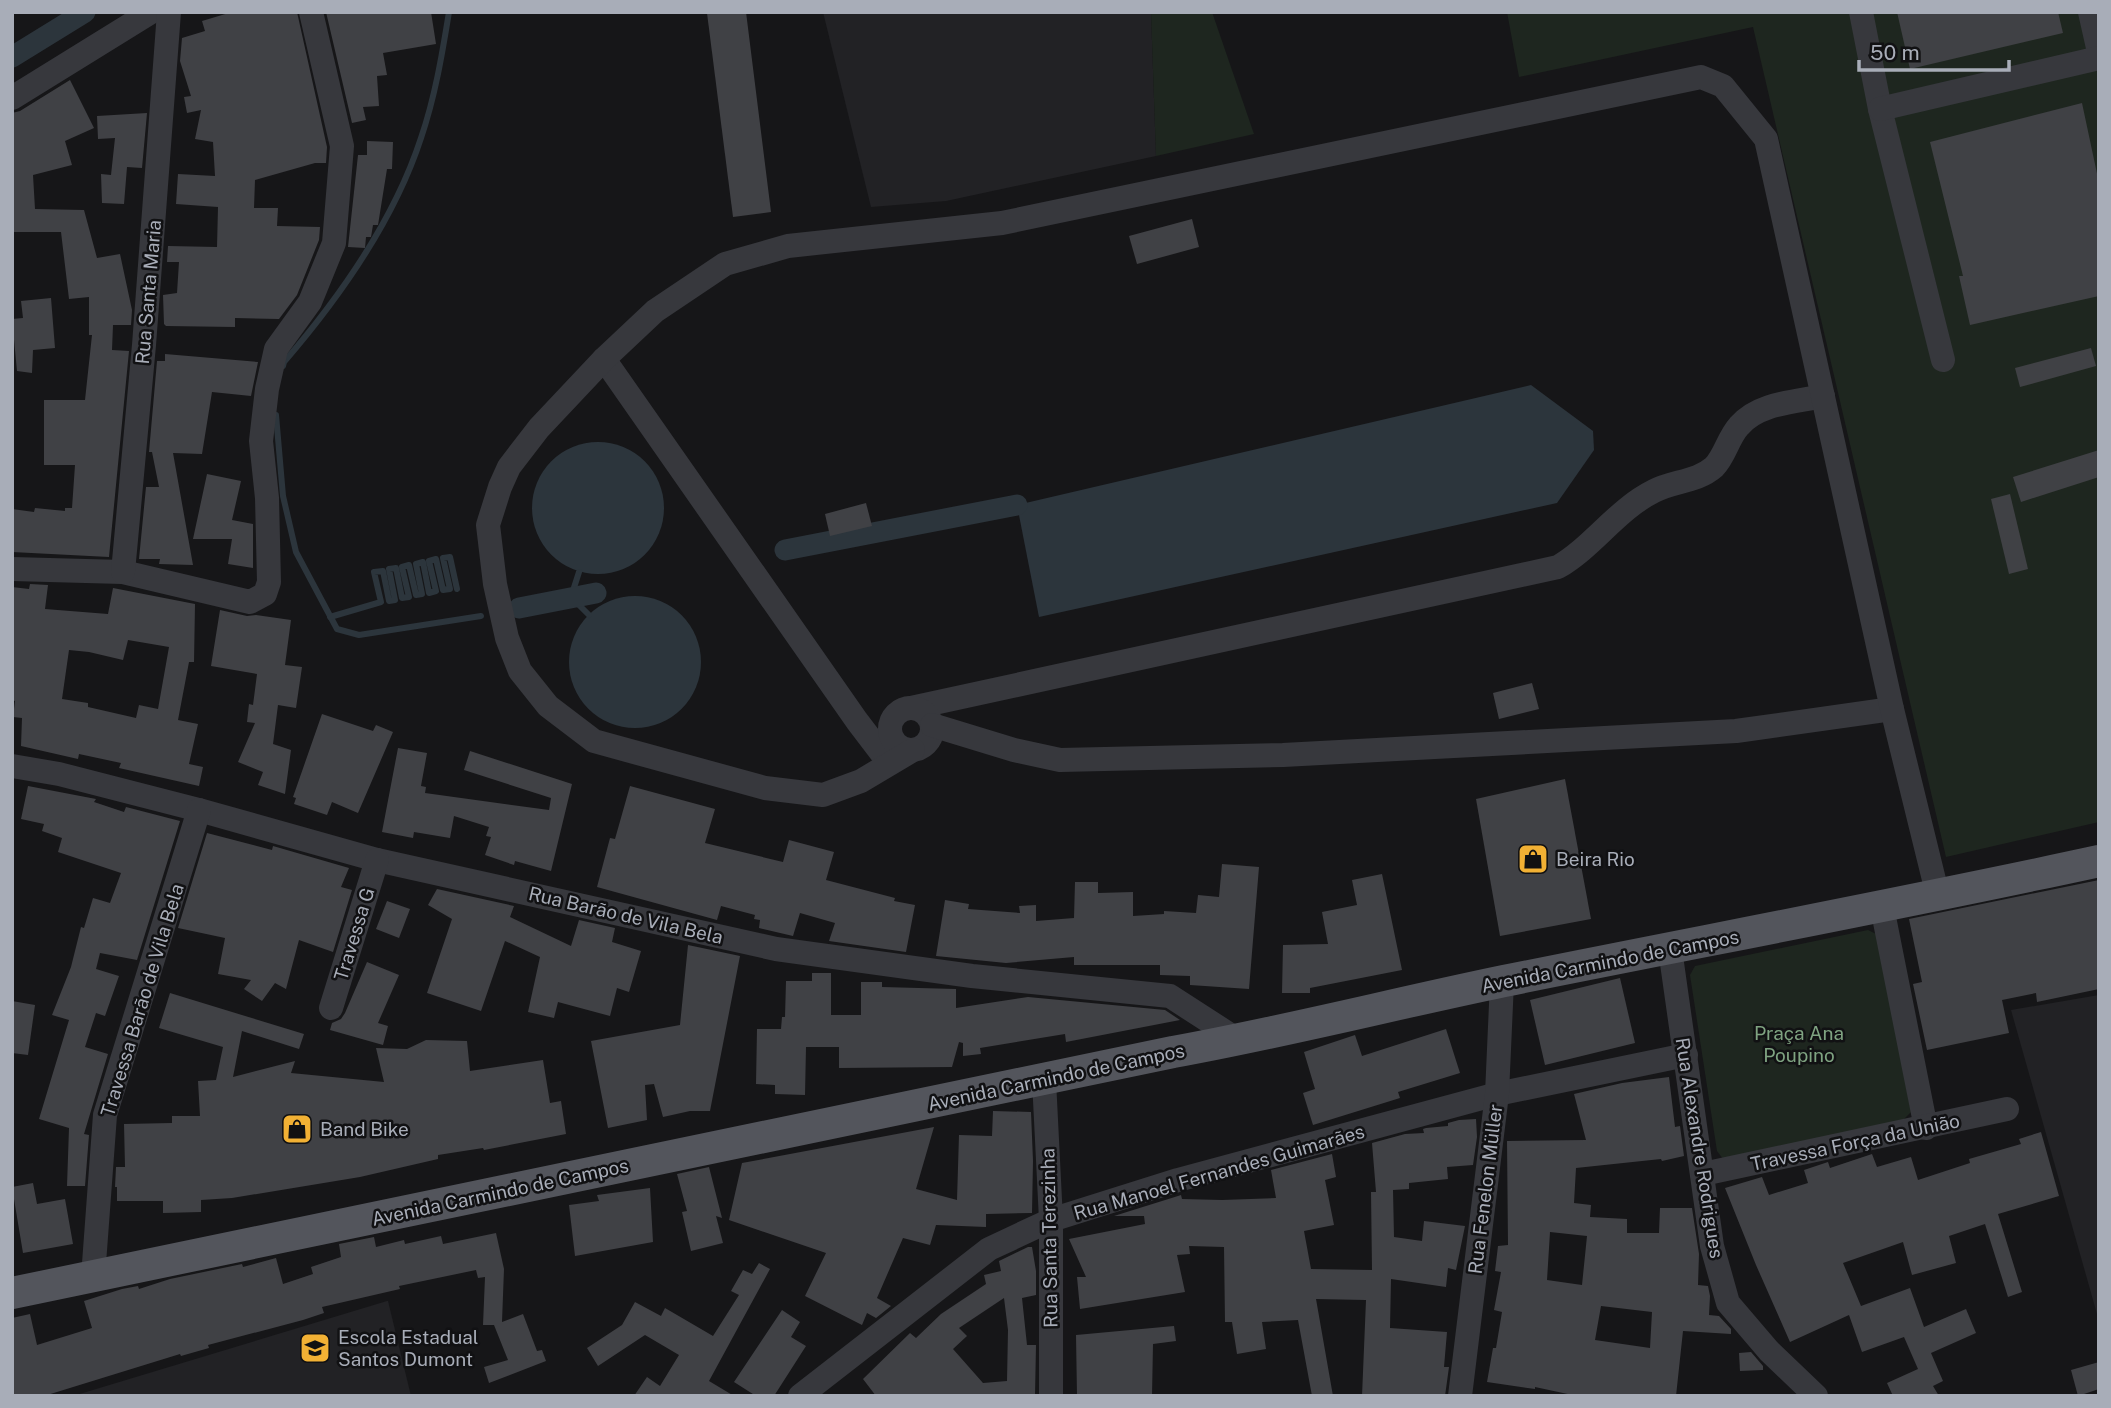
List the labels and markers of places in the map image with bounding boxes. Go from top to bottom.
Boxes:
shop icon: Beira Rio [1516,842,1550,876]
place label: Beira Rio [1556,848,1635,870]
shop icon: Band Bike [280,1112,314,1146]
place label: Band Bike [320,1118,409,1140]
place label: Escola Estadual Santos Dumont [338,1326,478,1370]
school or university icon: Escola Estadual Santos Dumont [298,1331,332,1365]

